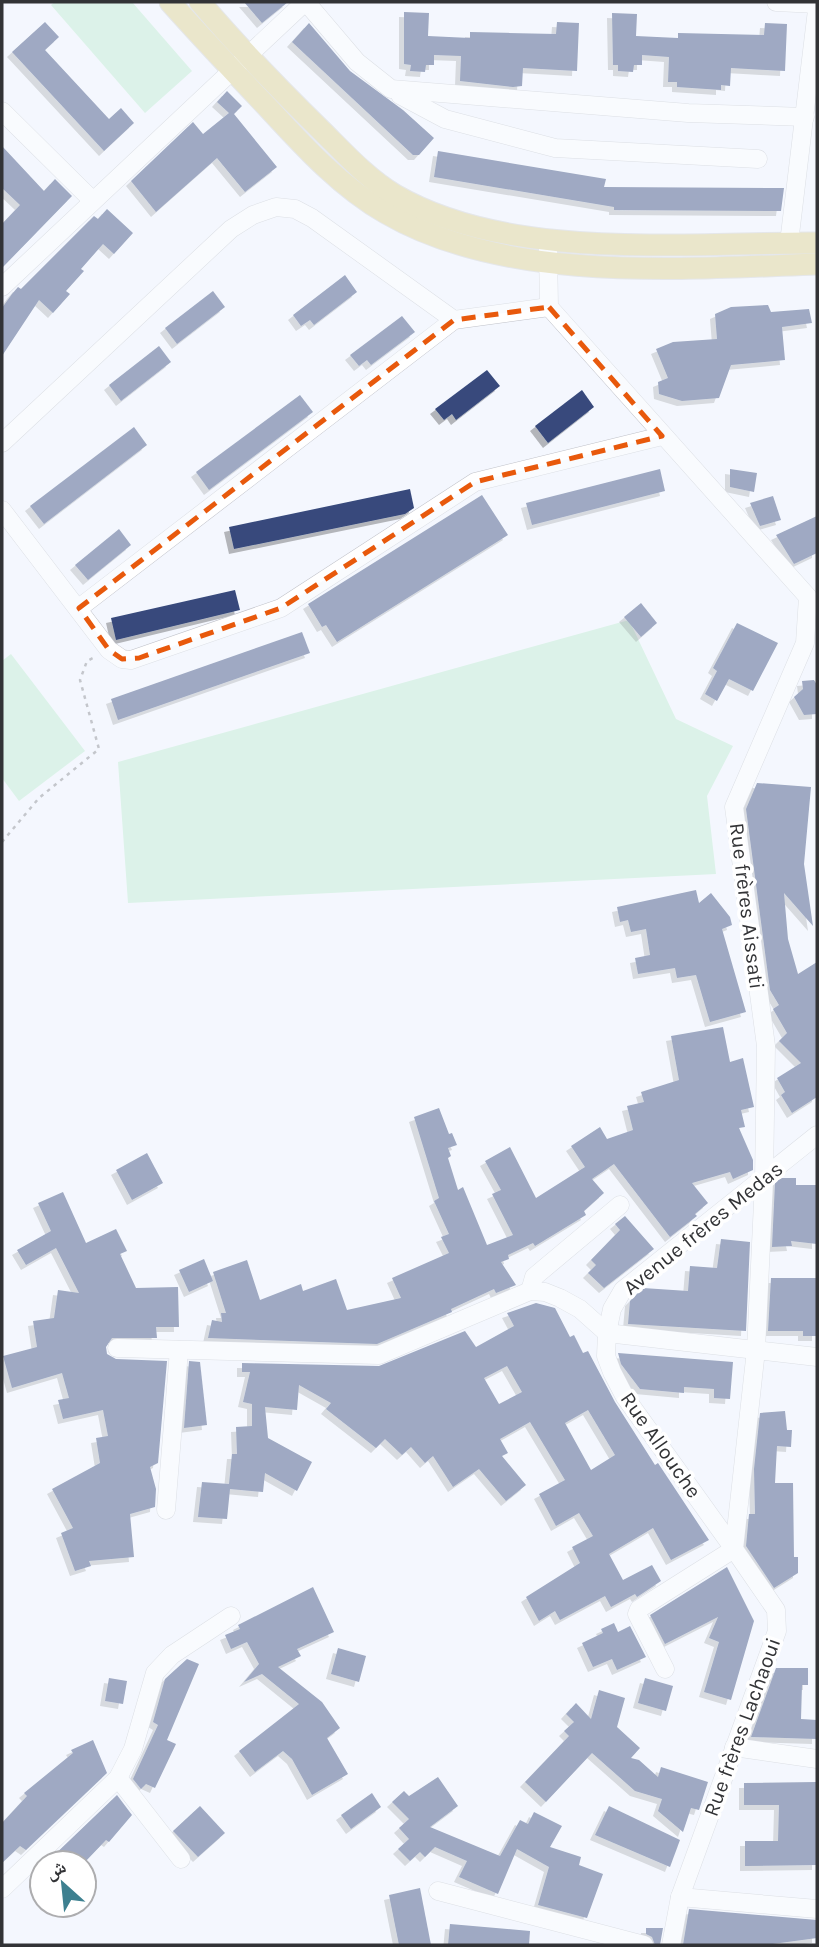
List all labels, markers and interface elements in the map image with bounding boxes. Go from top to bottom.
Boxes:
street label: Rue frères Aissati [725,821,769,991]
street label: Avenue frères Medas [619,1156,787,1300]
street label: Rue Allouche [616,1387,706,1503]
street label: Rue frères Lachaoui [699,1634,785,1820]
north arrow [28,1849,98,1919]
text: ش [42,1855,70,1884]

